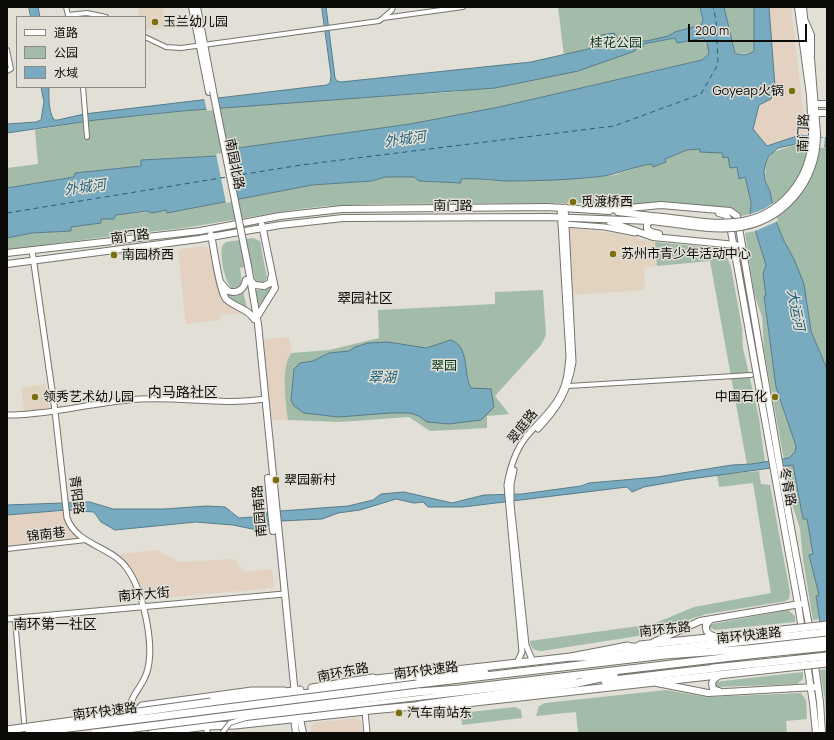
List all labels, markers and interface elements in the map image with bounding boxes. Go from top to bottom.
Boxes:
place label: 玉兰幼儿园 [163,14,228,30]
legend [16,16,146,88]
scale bar [690,16,809,42]
marker: 玉兰幼儿园 [150,17,160,27]
text: 200 m [695,22,729,39]
text: 道路 [54,24,78,41]
park label: 桂花公园 [590,35,642,51]
text: 公园 [54,44,78,61]
text: 水域 [54,64,78,81]
place label: Goyeap火锅 [712,83,784,99]
marker: Goyeap火锅 [787,86,797,96]
street label: 南门路 [796,113,812,153]
water label: 外城河 [383,129,427,151]
street label: 南园北路 [221,137,247,191]
water label: 外城河 [63,177,107,199]
place label: 觅渡桥西 [581,194,633,210]
marker: 觅渡桥西 [568,197,578,207]
street label: 南门路 [434,198,472,214]
street label: 南门路 [110,227,150,247]
place label: 苏州市青少年活动中心 [621,246,751,262]
place label: 南园桥西 [122,247,174,263]
marker: 苏州市青少年活动中心 [608,249,618,259]
marker: 南园桥西 [109,250,119,260]
water label: 大运河 [783,288,807,332]
district label: 翠园社区 [337,291,393,307]
park label: 翠园 [431,358,457,374]
water label: 翠湖 [368,370,396,386]
district label: 内马路社区 [148,385,218,401]
place label: 领秀艺术幼儿园 [43,389,134,405]
place label: 中国石化 [715,389,767,405]
marker: 领秀艺术幼儿园 [30,392,40,402]
marker: 中国石化 [770,392,780,402]
street label: 翠庭路 [505,407,541,447]
street label: 冬青路 [776,466,798,508]
place label: 翠园新村 [284,472,336,488]
street label: 青阳路 [66,475,86,515]
marker: 翠园新村 [271,475,281,485]
street label: 南园南路 [250,484,270,538]
street label: 锦南巷 [26,525,66,545]
street label: 南环大街 [117,585,171,605]
district label: 南环第一社区 [13,617,97,633]
street label: 南环东路 [638,620,692,640]
street label: 南环快速路 [716,625,782,647]
street label: 南环快速路 [393,659,459,683]
street label: 南环东路 [316,660,370,686]
street label: 南环快速路 [72,700,138,724]
place label: 汽车南站东 [407,705,472,721]
marker: 汽车南站东 [394,708,404,718]

